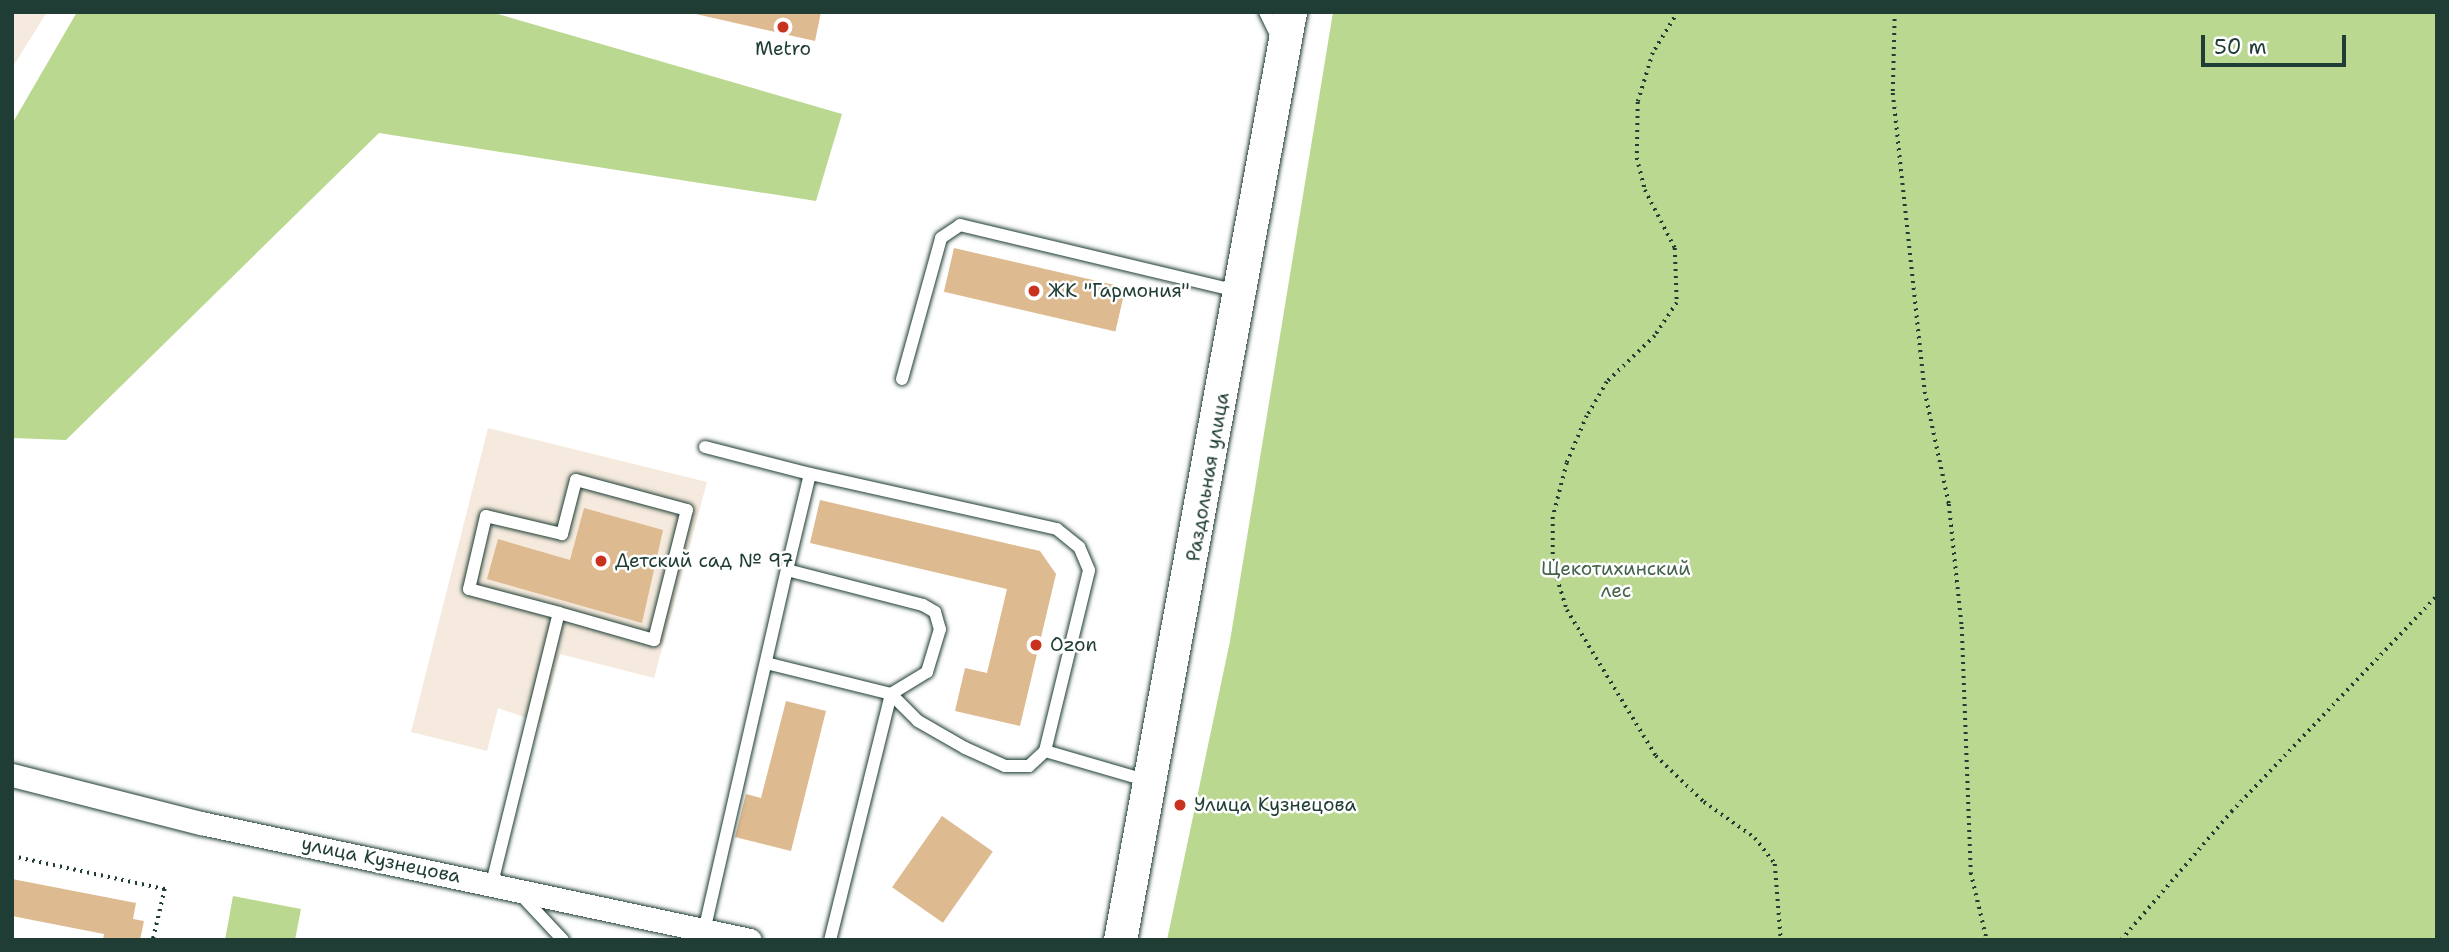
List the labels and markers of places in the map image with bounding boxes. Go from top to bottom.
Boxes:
marker: Metro [775,19,791,35]
place label: Metro [755,38,811,60]
place label: ЖК "Гармония" [1048,280,1190,302]
marker: ЖК "Гармония" [1026,283,1042,299]
place label: Детский сад № 97 [615,550,794,572]
marker: Детский сад № 97 [593,553,609,569]
place label: Ozon [1050,634,1097,656]
marker: Ozon [1028,637,1044,653]
place label: Улица Кузнецова [1194,794,1356,816]
marker: Улица Кузнецова [1172,797,1188,813]

